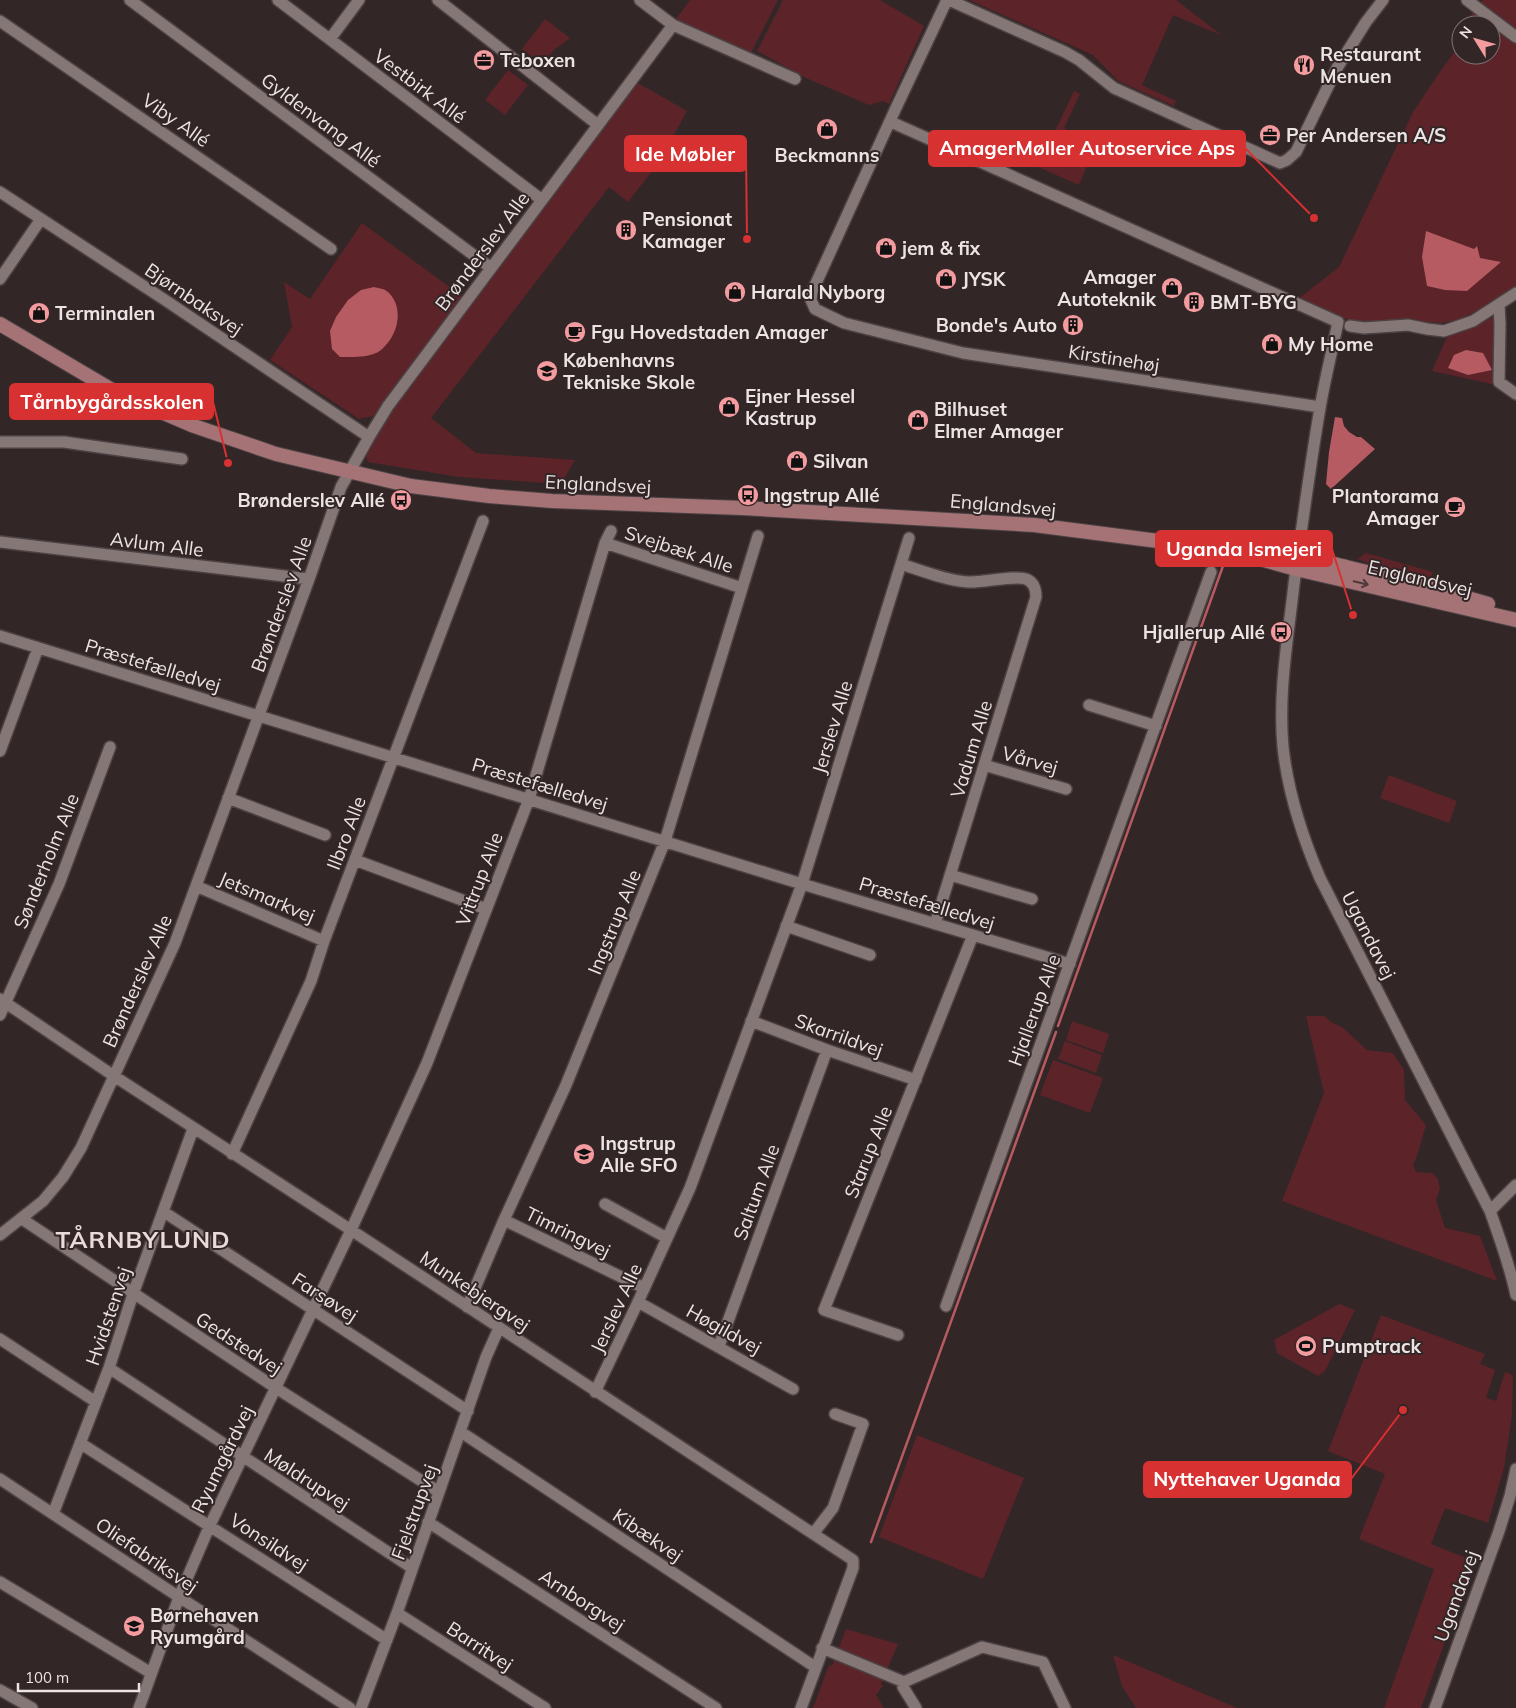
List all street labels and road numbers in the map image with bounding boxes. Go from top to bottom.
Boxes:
street label: Vestbirk Allé [369,44,471,128]
street label: Gyldenvang Allé [256,67,386,173]
street label: Viby Allé [137,88,215,152]
street label: Brønderslev Alle [429,187,535,315]
street label: Bjørnbaksvej [141,258,247,340]
street label: Kirstinehøj [1067,339,1161,377]
street label: Englandsvej [544,469,652,499]
street label: Englandsvej [949,488,1057,522]
street label: Svejbæk Alle [622,520,736,578]
street label: Avlum Alle [109,526,205,562]
street label: Brønderslev Alle [245,533,317,675]
street label: Englandsvej [1366,554,1474,602]
street label: Præstefælledvej [82,633,224,697]
street label: Jerslev Alle [806,678,858,776]
street label: Vadum Alle [945,697,997,801]
street label: Vårvej [999,741,1061,779]
street label: Præstefælledvej [469,752,611,816]
street label: Sønderholm Alle [8,790,84,932]
street label: Ilbro Alle [321,793,371,873]
street label: Vittrup Alle [450,829,508,929]
street label: Jetsmarkvej [215,866,319,928]
street label: Ingstrup Alle [582,866,646,978]
street label: Præstefælledvej [856,871,998,935]
street label: Ugandavej [1337,887,1401,983]
street label: Brønderslev Alle [97,911,177,1051]
street label: Hjallerup Alle [1003,951,1065,1069]
street label: Skarrildvej [792,1008,886,1062]
street label: Starup Alle [839,1102,897,1202]
street label: Saltum Alle [728,1141,784,1243]
street label: Timringvej [522,1201,614,1263]
street label: Munkebjergvej [415,1245,535,1337]
street label: Jerslev Alle [585,1259,647,1357]
street label: Hvidstenvej [80,1264,136,1368]
street label: Farsøvej [288,1267,362,1327]
street label: Høgildvej [682,1299,766,1359]
street label: Gedstedvej [191,1306,287,1380]
street label: Ryumgårdvej [186,1401,258,1517]
street label: Møldrupvej [260,1443,354,1515]
street label: Fjelstrupvej [386,1461,442,1563]
street label: Kibækvej [609,1503,687,1567]
street label: Vonsildvej [225,1508,313,1576]
street label: Oliefabriksvej [91,1512,203,1598]
street label: Ugandavej [1428,1547,1484,1645]
street label: Arnborgvej [535,1563,629,1637]
street label: Barritvej [442,1616,518,1676]

